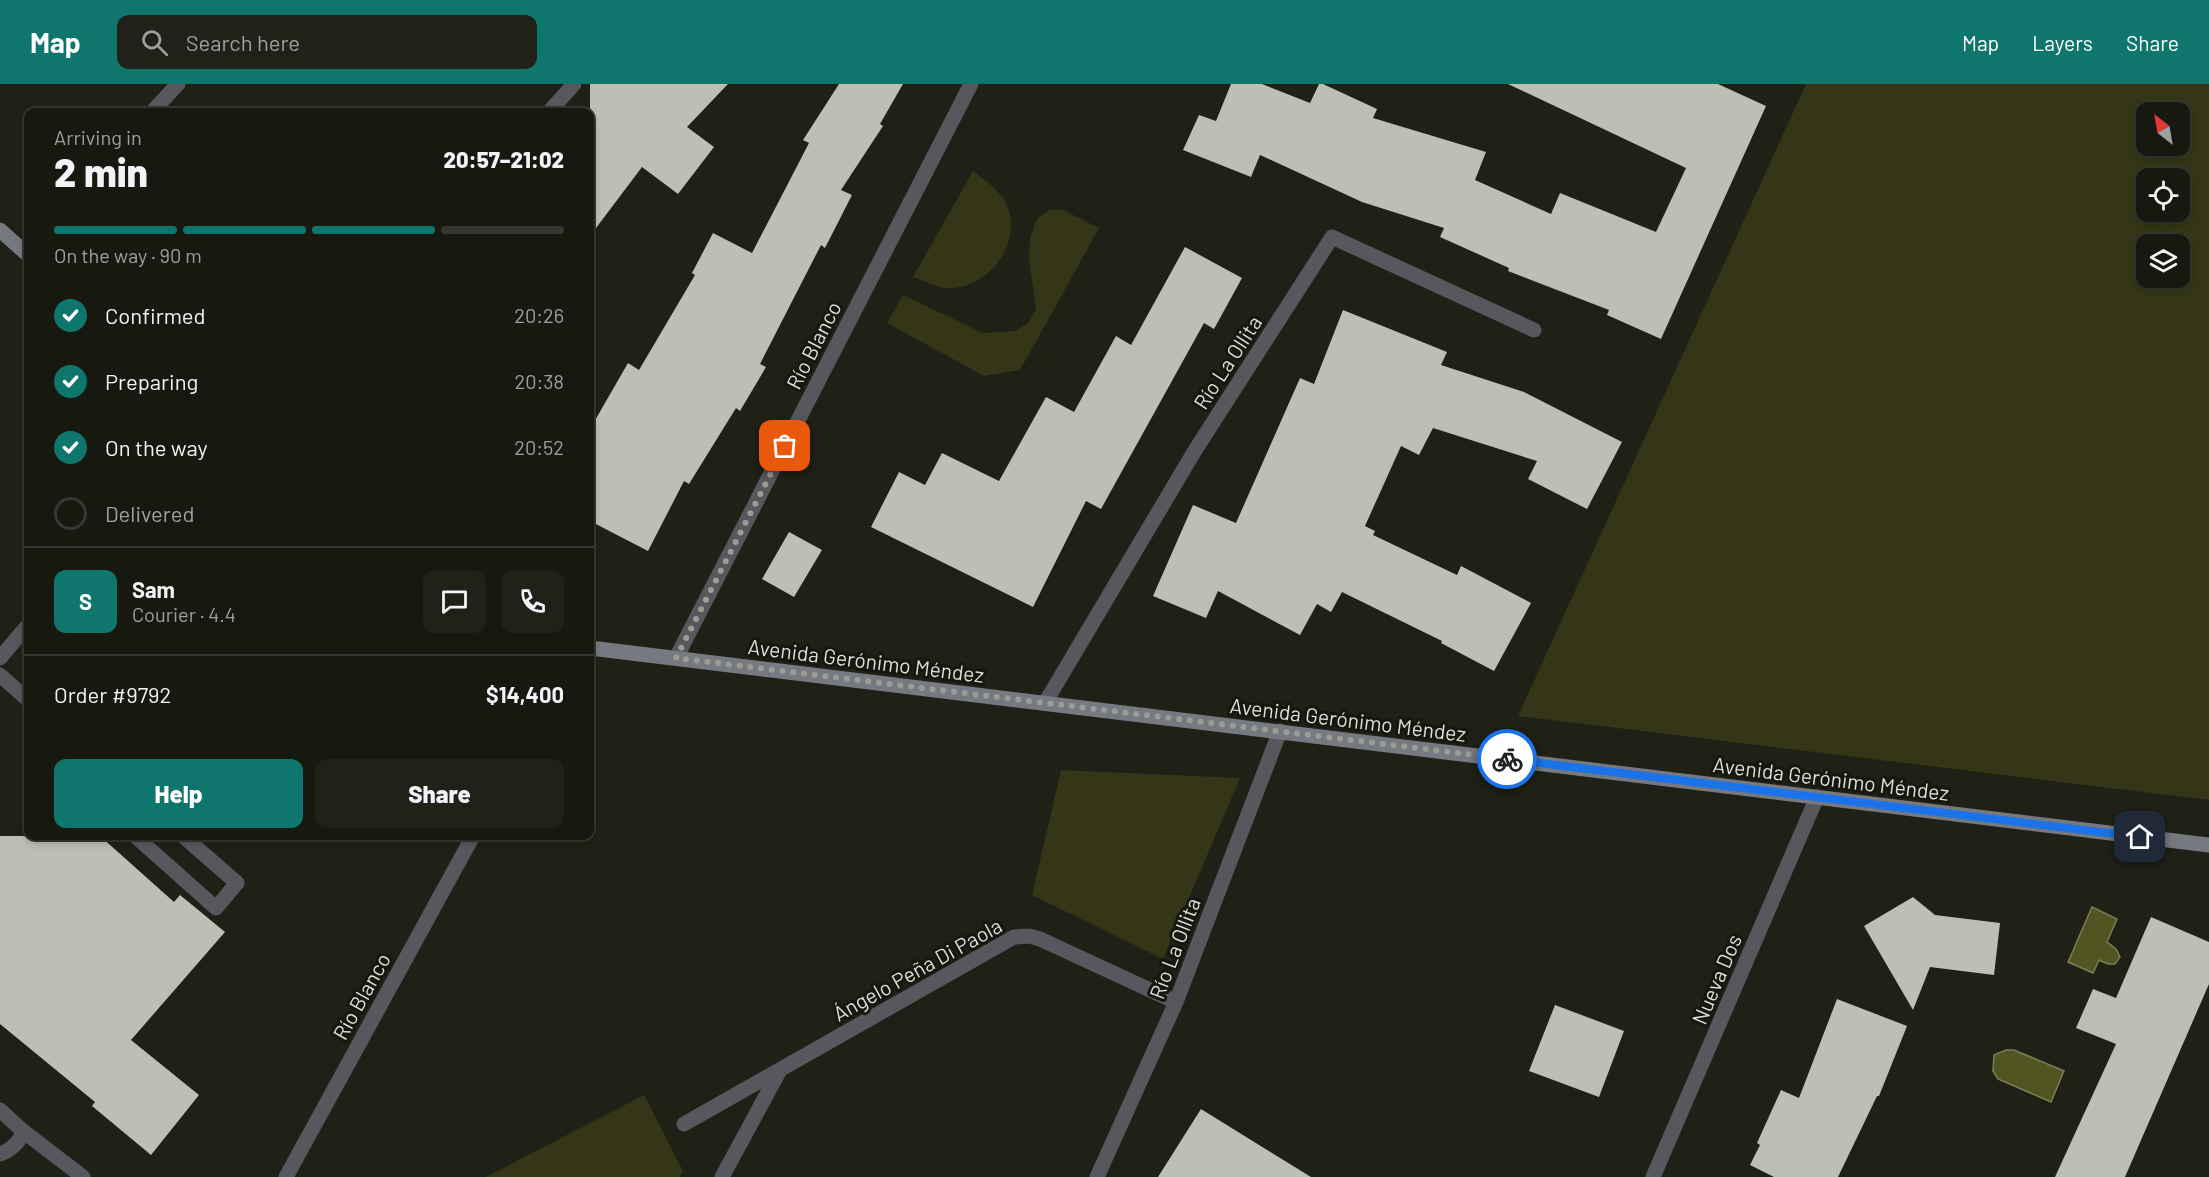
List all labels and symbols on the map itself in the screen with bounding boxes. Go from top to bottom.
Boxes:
north arrow [2136,102,2190,156]
street label: Río Blanco [780,297,846,393]
street label: Río La Ollita [1188,311,1266,413]
pin [759,420,810,471]
street label: Avenida Gerónimo Méndez [746,633,986,687]
street label: Avenida Gerónimo Méndez [1228,692,1468,746]
courier [1477,729,1537,789]
street label: Avenida Gerónimo Méndez [1711,751,1951,805]
pin [2114,811,2165,862]
street label: Río La Ollita [1143,894,1205,1002]
street label: Ángelo Peña Di Paola [828,912,1006,1026]
street label: Nueva Dos [1686,930,1746,1028]
street label: Río Blanco [327,948,395,1044]

